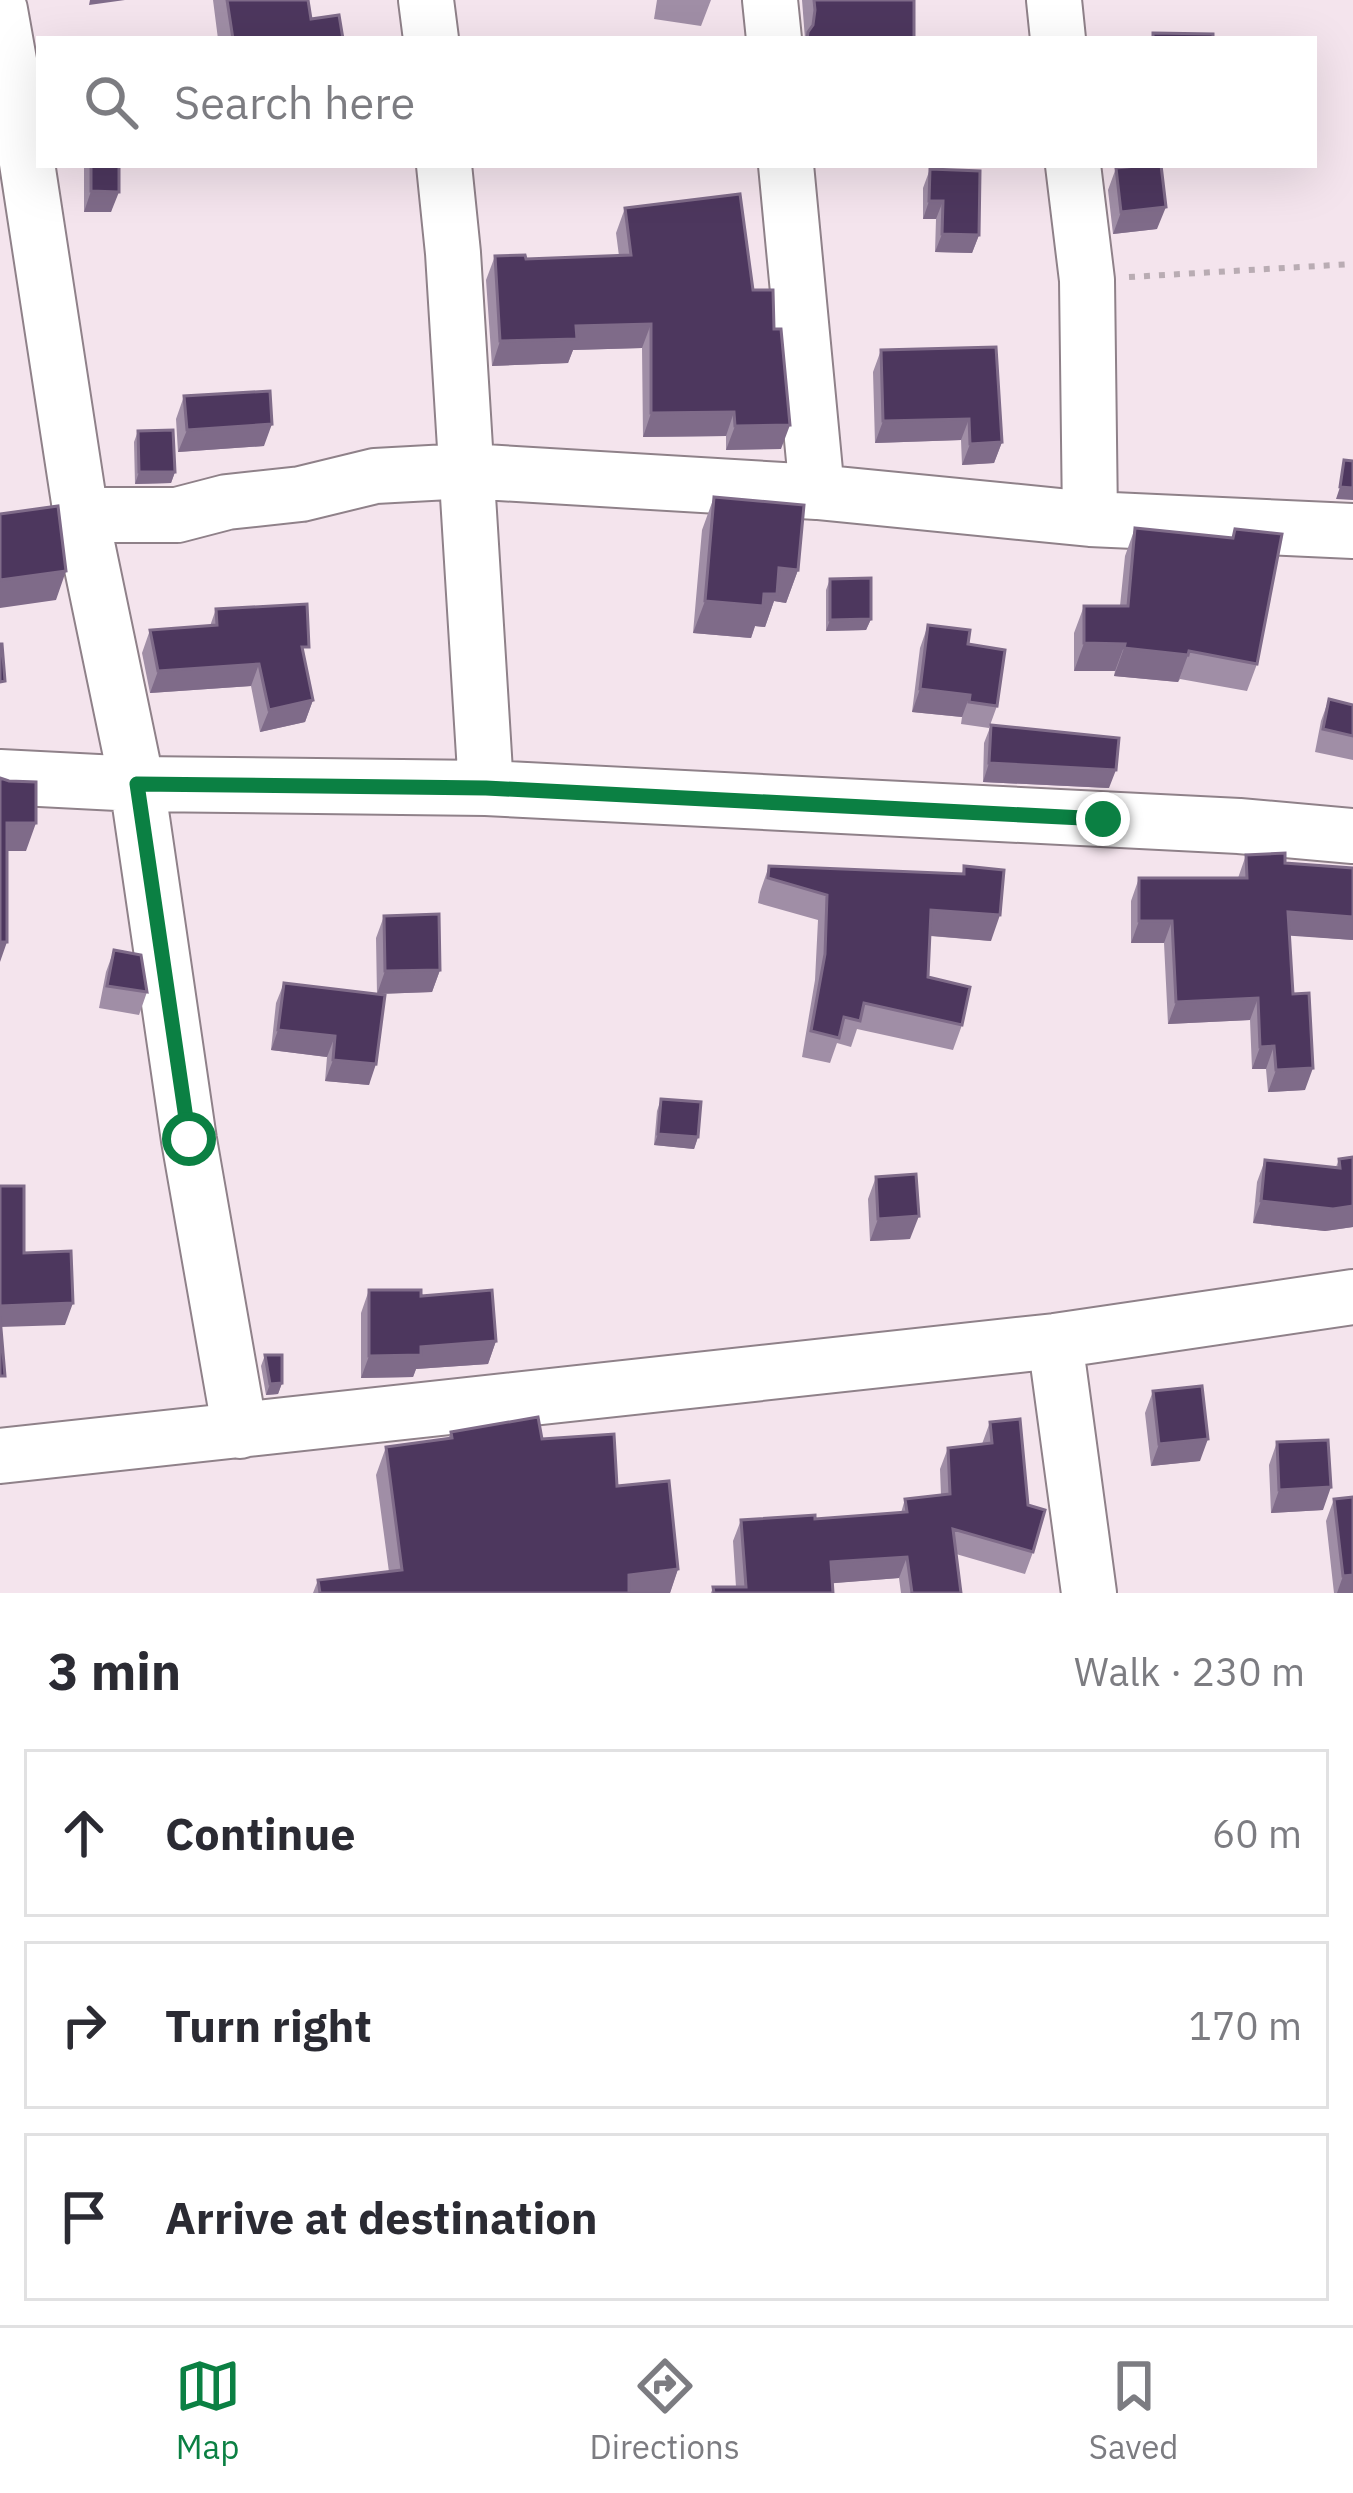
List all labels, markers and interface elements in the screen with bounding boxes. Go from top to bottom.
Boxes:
search box [36,36,1317,168]
icon: search [78,69,144,135]
text: Search here [174,73,415,131]
route end [1076,792,1130,846]
route start [162,1112,216,1166]
text: 3 min [48,1638,181,1704]
text: Walk · 230 m [1074,1646,1305,1697]
icon: ahead [51,1800,117,1866]
text: Continue [165,1804,356,1862]
text: 60 m [1212,1808,1302,1859]
icon: right [51,1992,117,2058]
text: Turn right [165,1996,372,2054]
text: 170 m [1189,2000,1302,2051]
icon: arrive [51,2184,117,2250]
text: Arrive at destination [165,2188,598,2246]
tab: Map [175,2353,241,2468]
tab: Directions [590,2353,740,2468]
tab: Saved [1089,2353,1178,2468]

